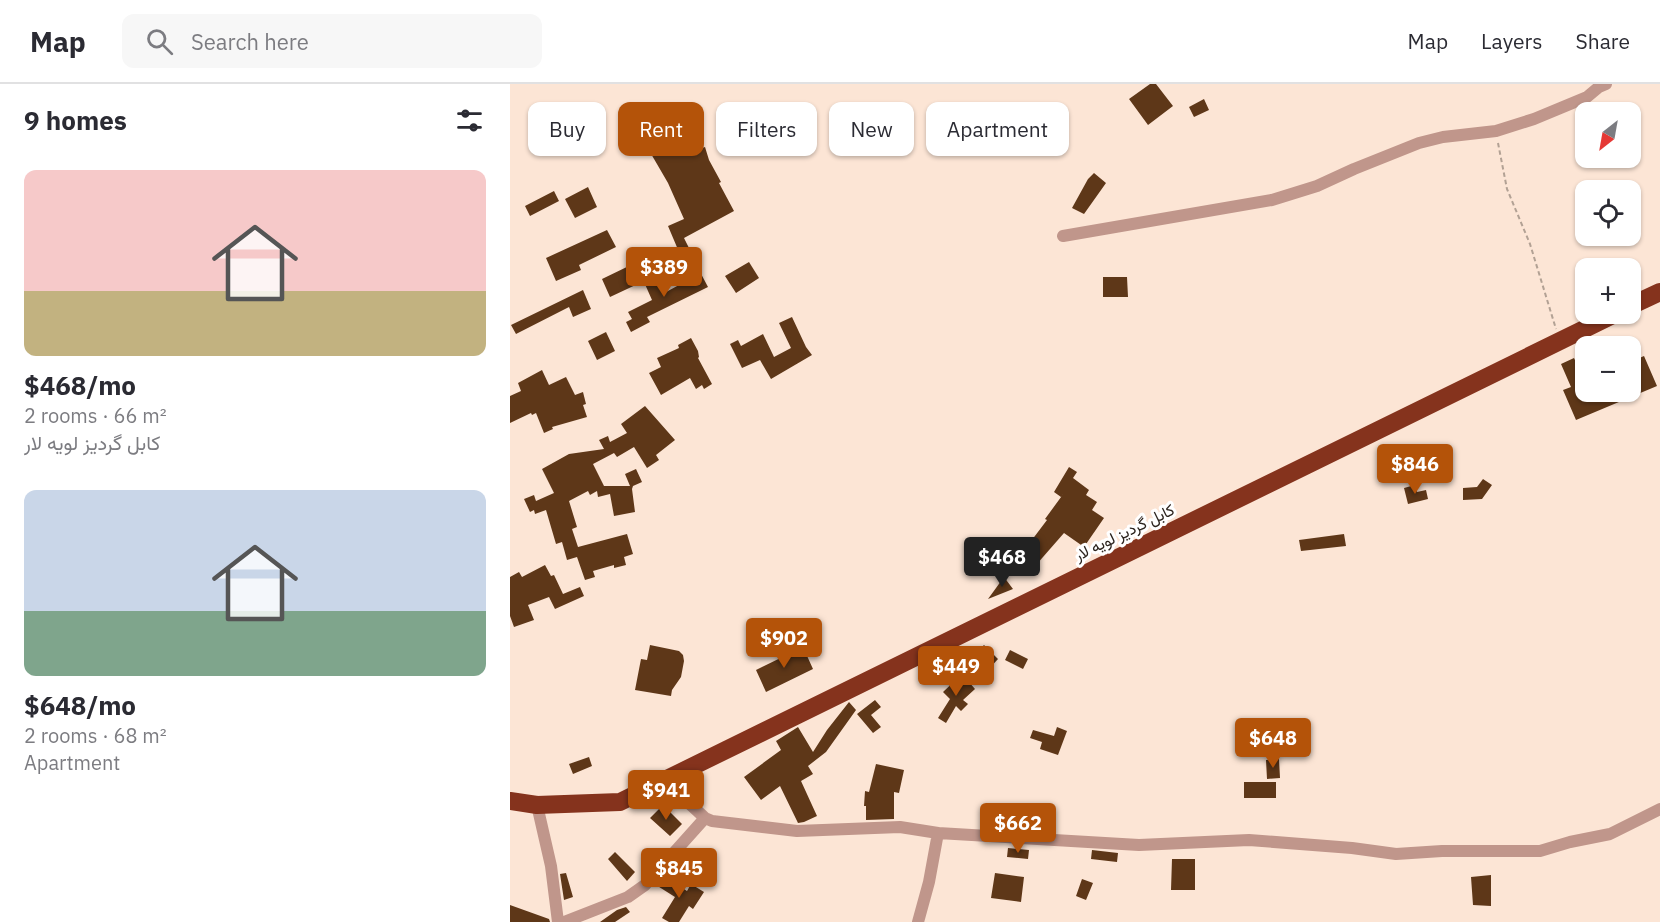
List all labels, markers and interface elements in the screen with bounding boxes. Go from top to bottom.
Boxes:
search box [122,14,542,68]
text: Map [30,23,86,60]
icon: search [143,25,176,58]
text: Search here [191,27,309,56]
text: Map [1408,27,1448,55]
text: Layers [1481,27,1543,55]
text: Share [1576,27,1630,55]
chip: Buy [528,102,606,156]
chip: Rent [618,102,704,156]
chip: Filters [716,102,817,156]
chip: New [829,102,914,156]
chip: Apartment [926,102,1069,156]
north arrow [1575,102,1641,168]
map controls [1575,102,1641,402]
text: 9 homes [24,103,127,137]
icon: filters [453,104,486,137]
button: locate [1575,180,1641,246]
icon: home [201,209,309,317]
pin: $389 [628,247,700,298]
text: $389 [640,253,688,280]
button: + [1575,258,1641,324]
button: − [1575,336,1641,402]
text: $468/mo [24,368,136,402]
text: 2 rooms · 66 m² [24,402,167,429]
text: کابل گردیز لویه لار [24,429,160,456]
pin: $846 [1379,444,1451,495]
text: $846 [1391,450,1439,477]
street label: کابل گردیز لویه لار [1070,499,1178,566]
icon: home [201,529,309,637]
pin: $468 [966,537,1038,588]
text: $468 [978,543,1026,570]
pin: $902 [748,618,820,669]
text: $902 [760,624,808,651]
pin: $449 [920,646,992,697]
text: $449 [932,652,980,679]
text: $648/mo [24,688,136,722]
pin: $648 [1237,718,1309,769]
text: 2 rooms · 68 m² [24,722,167,749]
text: $648 [1249,724,1297,751]
text: Apartment [24,749,120,776]
pin: $941 [630,770,702,821]
text: $941 [642,776,690,803]
pin: $662 [982,803,1054,854]
text: $662 [994,809,1042,836]
pin: $845 [643,848,715,899]
text: $845 [655,854,703,881]

